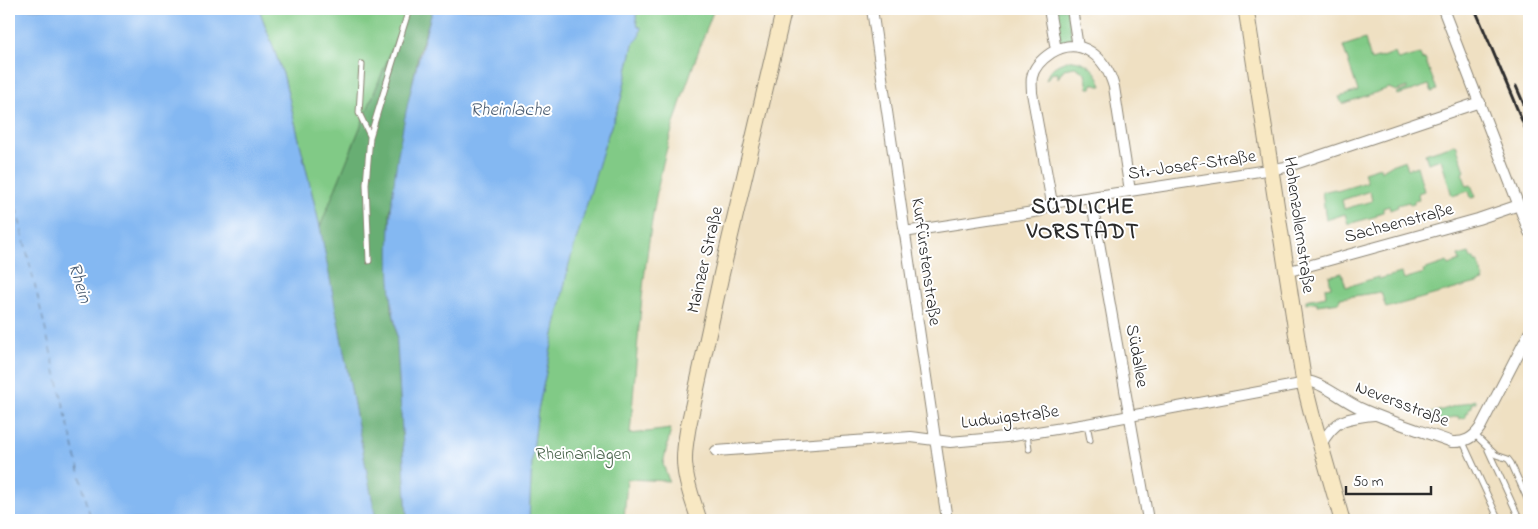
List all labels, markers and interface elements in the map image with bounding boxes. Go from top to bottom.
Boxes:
water label: Rheinlache [470,97,552,124]
street label: St.-Josef-Straße [1126,144,1259,188]
street label: Hohenzollernstraße [1276,155,1321,296]
district label: SÜDLICHE VORSTADT [1026,192,1139,249]
street label: Kurfürstenstraße [903,196,947,329]
street label: Sachsenstraße [1342,197,1457,251]
street label: Mainzer Straße [681,203,731,316]
water label: Rhein [60,260,98,307]
street label: Südallee [1118,322,1155,391]
street label: Neversstraße [1351,375,1454,435]
street label: Ludwigstraße [960,399,1061,438]
park label: Rheinanlagen [535,442,631,469]
scale bar [1346,464,1430,496]
text: 50 m [1353,471,1384,493]

